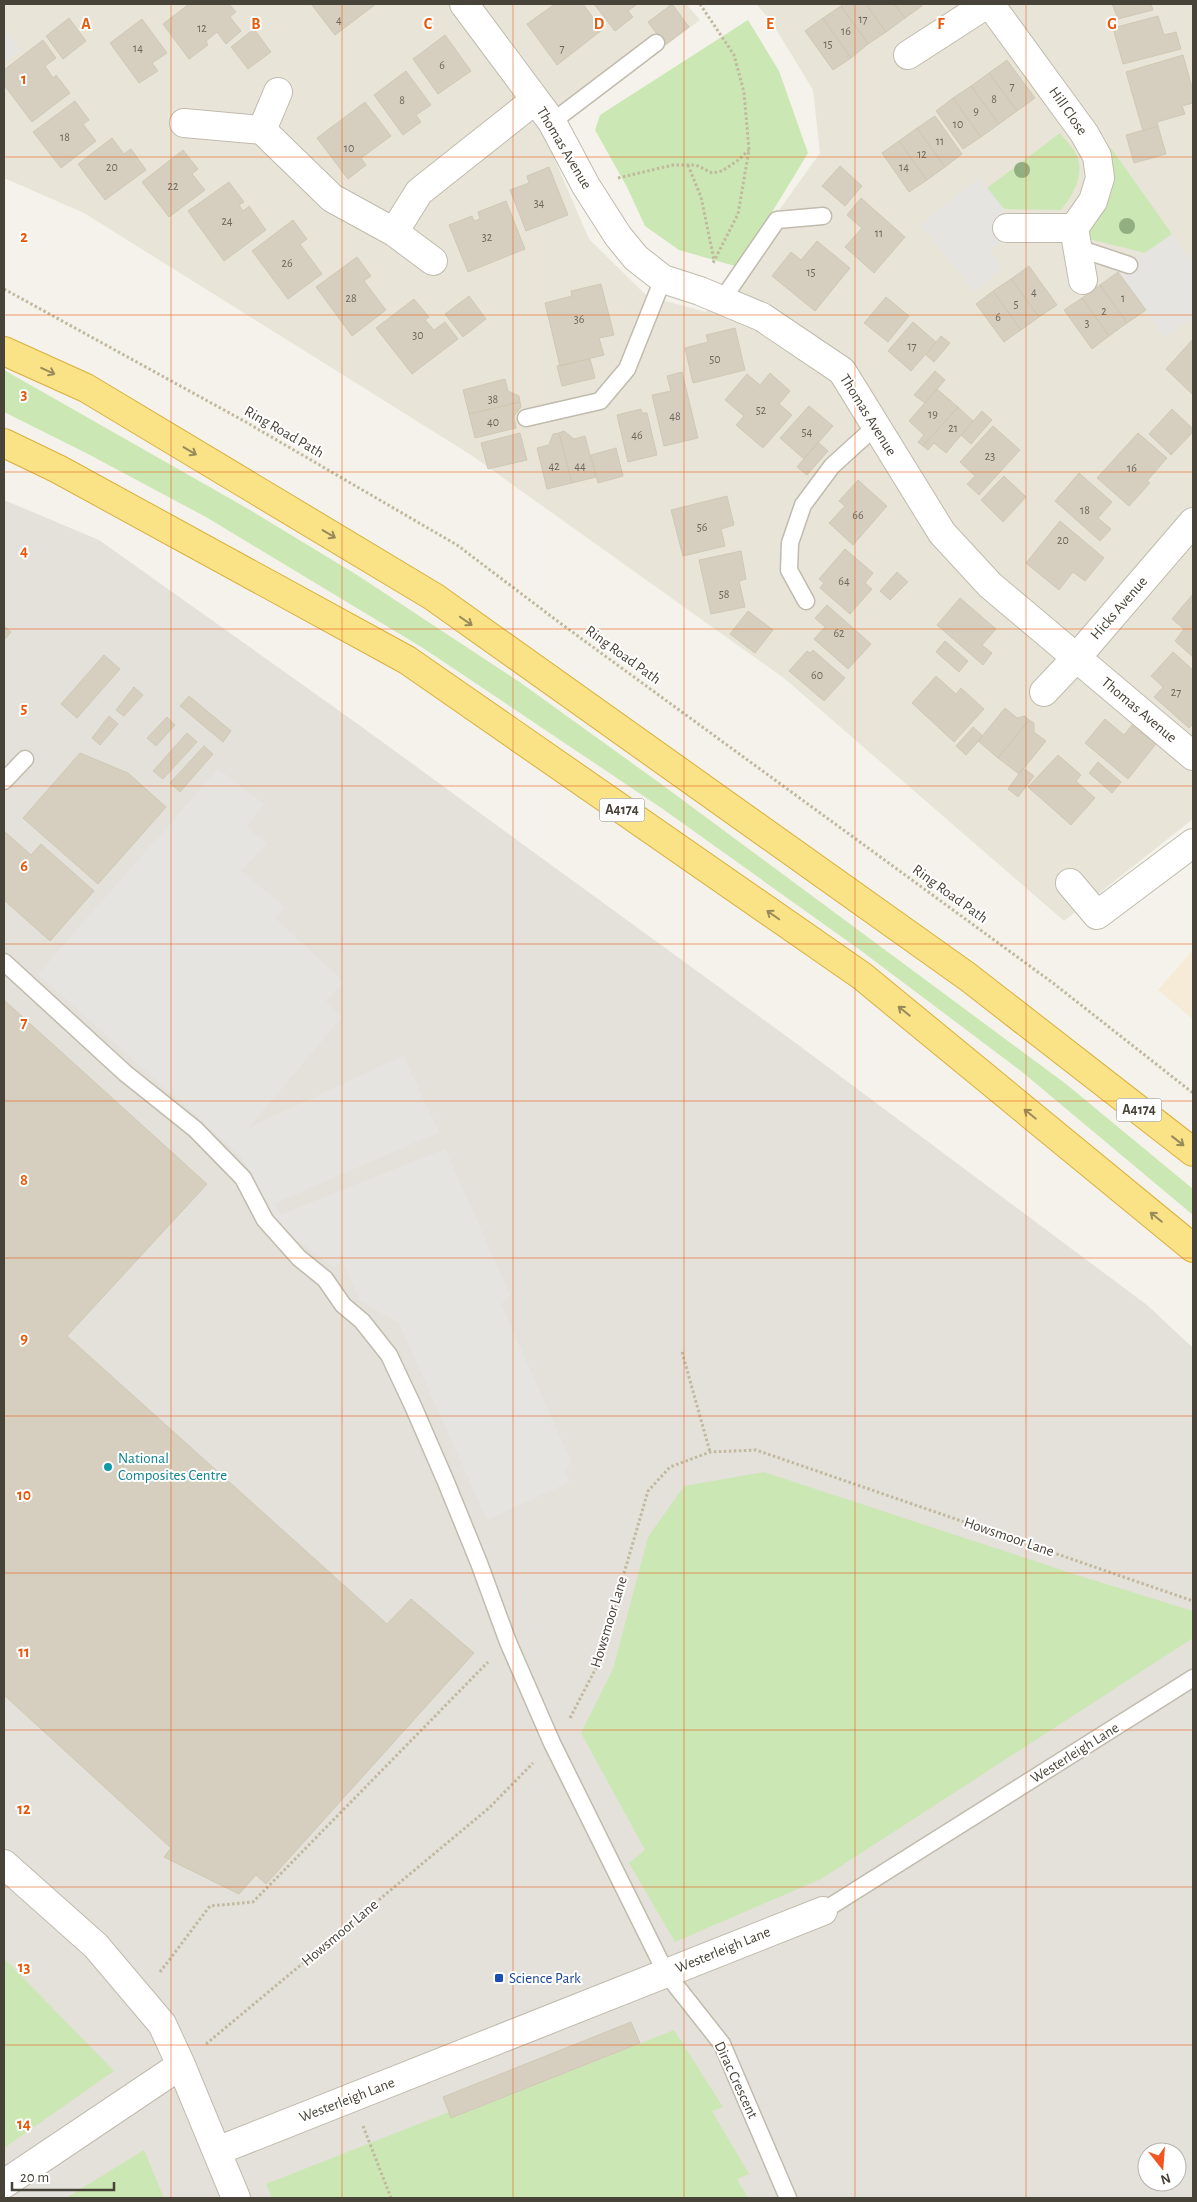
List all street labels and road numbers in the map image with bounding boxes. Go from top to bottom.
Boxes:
street label: Hill Close [1046,84,1090,138]
street label: Thomas Avenue [534,104,594,192]
street label: Thomas Avenue [837,372,899,458]
street label: Ring Road Path [242,403,326,461]
street label: Hicks Avenue [1088,573,1150,642]
street label: Ring Road Path [583,623,663,687]
street label: Thomas Avenue [1099,674,1179,746]
road number: A4174 [600,798,644,822]
street label: Ring Road Path [910,862,990,926]
road number: A4174 [1116,1098,1162,1122]
street label: Howsmoor Lane [962,1515,1056,1559]
street label: Howsmoor Lane [588,1575,630,1669]
street label: Westerleigh Lane [1028,1720,1122,1786]
street label: Howsmoor Lane [299,1897,381,1969]
street label: Westerleigh Lane [673,1924,773,1976]
street label: Dirac Crescent [712,2039,760,2121]
street label: Westerleigh Lane [297,2075,397,2125]

